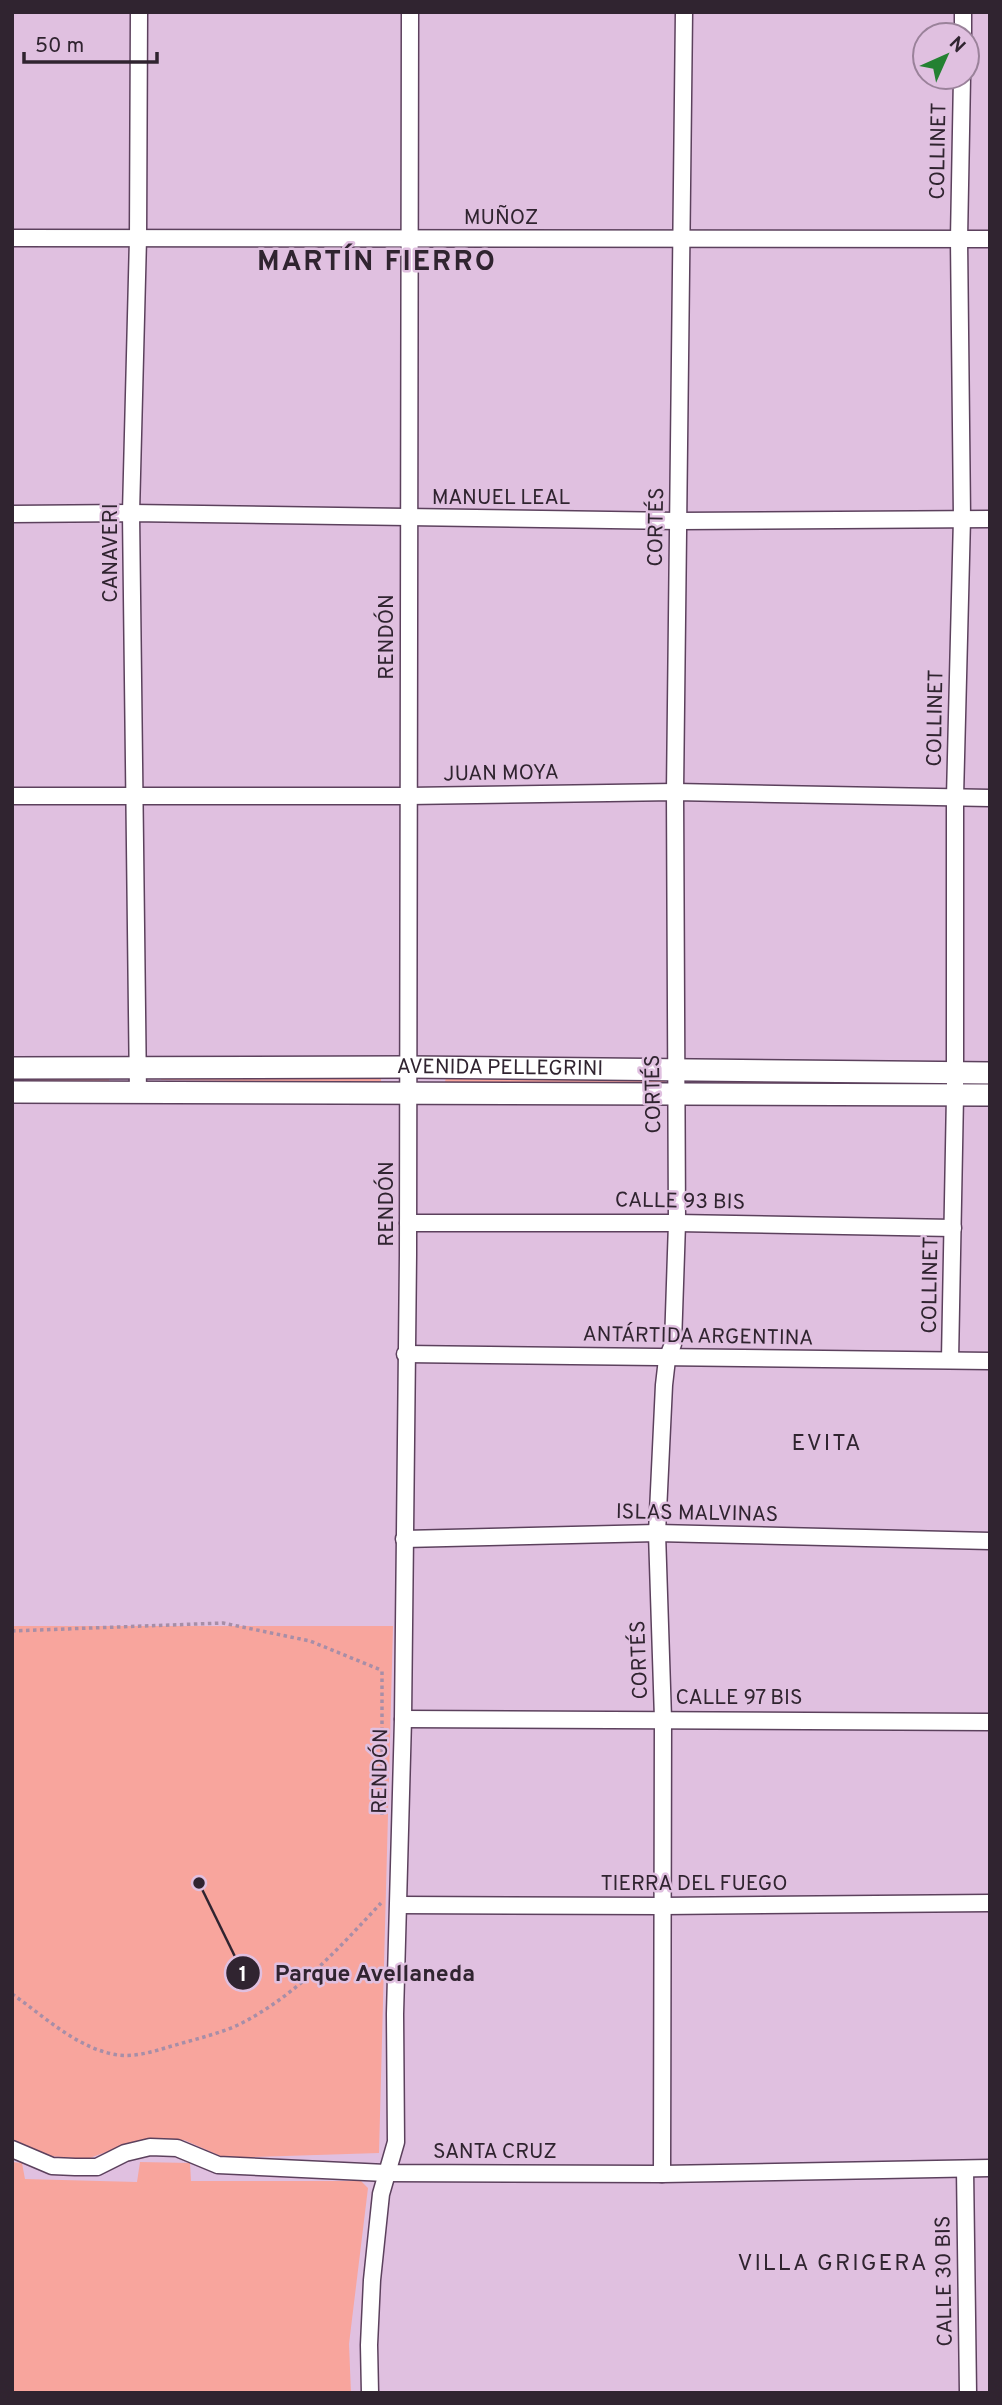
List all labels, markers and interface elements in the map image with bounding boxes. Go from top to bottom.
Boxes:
scale bar [24,21,158,65]
north arrow [911,21,981,91]
text: N [943,32,970,59]
text: 50 m [35,33,84,60]
street label: COLLINET [925,102,953,200]
street label: MUÑOZ [464,205,538,232]
district label: MARTÍN FIERRO [257,243,497,281]
street label: MANUEL LEAL [432,485,570,512]
street label: CORTÉS [642,487,671,567]
street label: CANAVERI [98,503,125,603]
street label: RENDÓN [373,594,401,680]
street label: COLLINET [922,669,950,767]
street label: JUAN MOYA [443,759,559,789]
street label: AVENIDA PELLEGRINI [397,1053,603,1083]
street label: CORTÉS [639,1054,668,1134]
street label: RENDÓN [373,1161,401,1247]
street label: CALLE 93 BIS [615,1187,745,1217]
street label: COLLINET [917,1236,945,1334]
street label: ANTÁRTIDA ARGENTINA [582,1320,814,1353]
district label: EVITA [791,1430,863,1459]
street label: ISLAS MALVINAS [616,1499,778,1529]
street label: CORTÉS [624,1620,655,1700]
street label: CALLE 97 BIS [675,1685,803,1712]
street label: RENDÓN [366,1728,395,1814]
street label: TIERRA DEL FUEGO [600,1871,788,1898]
callout: Parque Avellaneda [225,1951,489,1995]
text: Parque Avellaneda [275,1961,475,1990]
text: 1 [239,1962,247,1989]
street label: SANTA CRUZ [433,2139,557,2166]
street label: CALLE 30 BIS [930,2215,960,2347]
district label: VILLA GRIGERA [737,2250,929,2279]

